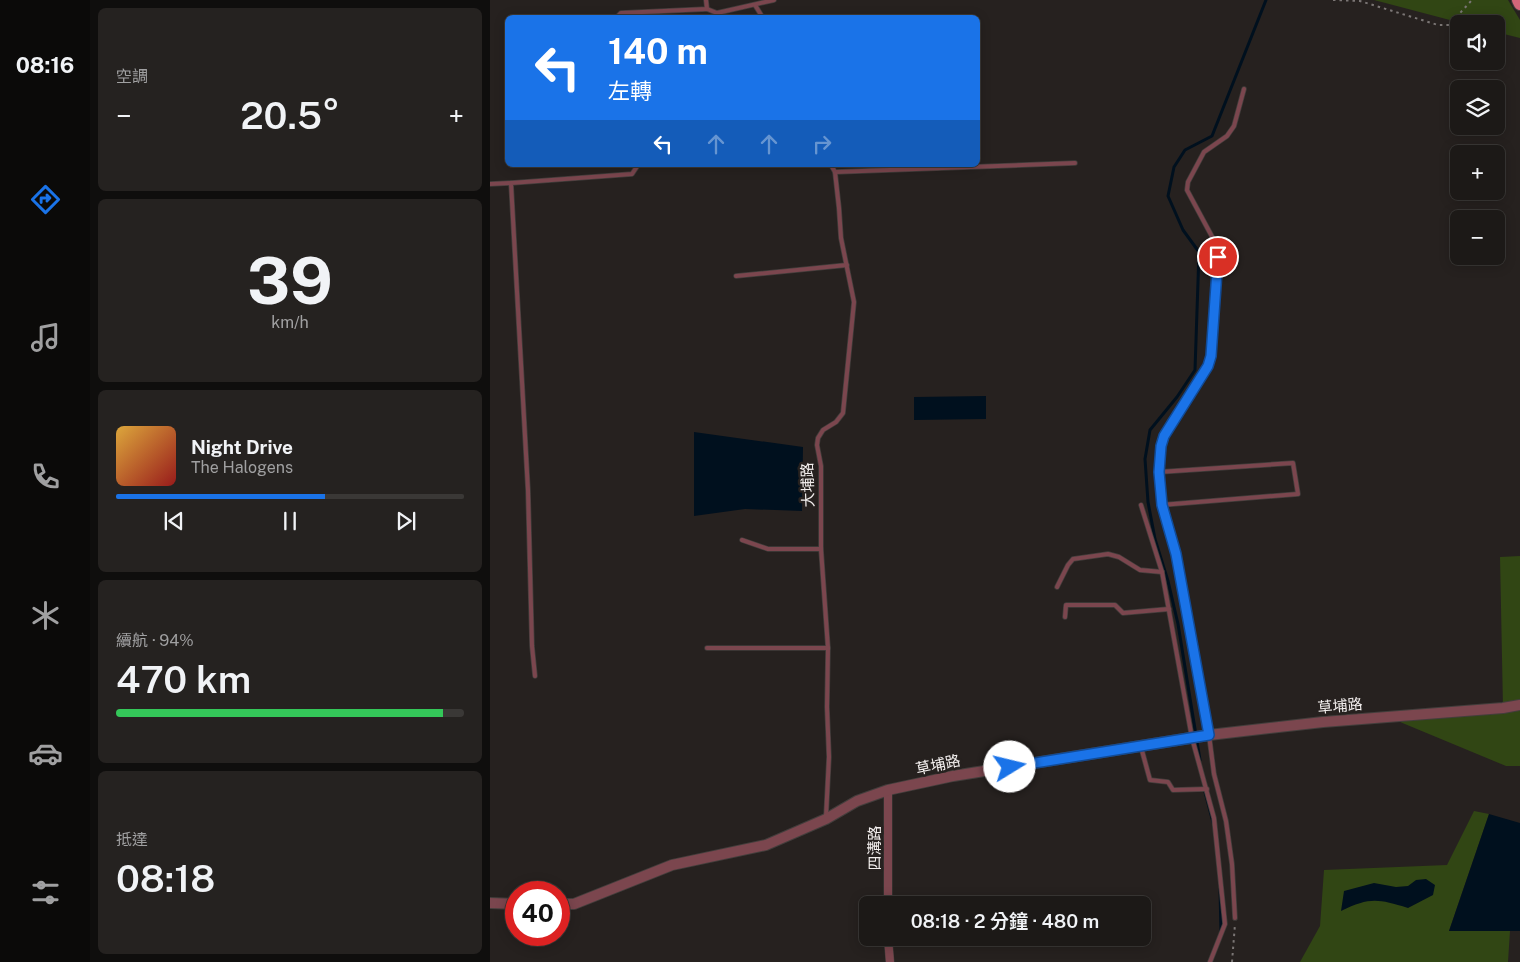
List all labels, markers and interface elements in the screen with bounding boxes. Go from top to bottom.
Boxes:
map controls [1450,15,1505,265]
button: sound [1450,15,1505,70]
text: 140 m [608,31,708,72]
icon: left [525,35,590,100]
text: 08:16 [16,52,74,78]
text: 空調 [116,67,148,86]
text: 左轉 [608,78,652,104]
button: layers [1450,80,1505,135]
text: 20.5° [240,93,340,138]
text: − [116,99,132,132]
text: + [448,99,464,132]
icon: left [649,130,677,158]
icon: ahead [702,130,730,158]
icon: ahead [755,130,783,158]
icon: right [808,130,836,158]
button: + [1450,145,1505,200]
icon: directions [28,182,63,217]
button: − [1450,210,1505,265]
pin [1197,236,1239,278]
text: 39 [247,242,333,319]
icon: arrive [1204,243,1232,271]
text: km/h [271,313,309,332]
icon: music [28,320,63,355]
text: Night Drive [191,436,293,458]
text: The Halogens [191,458,293,477]
icon: phone [28,459,63,494]
street label: 大埔路 [798,462,817,508]
icon: previous [160,507,188,535]
icon: pause [276,507,304,535]
icon: next [392,507,420,535]
icon: climate [28,598,63,633]
text: 續航 · 94% [116,631,194,650]
text: 470 km [116,657,251,702]
street label: 草埔路 [1317,695,1363,716]
icon: car [28,736,63,771]
position arrow [983,740,1035,792]
street label: 草埔路 [914,752,962,778]
street label: 四溝路 [866,825,883,871]
text: 抵達 [116,830,148,849]
text: 08:18 [116,856,215,901]
icon: filters [28,875,63,910]
speed limit sign: 40 [505,881,570,946]
text: 08:18 · 2 分鐘 · 480 m [911,910,1099,932]

